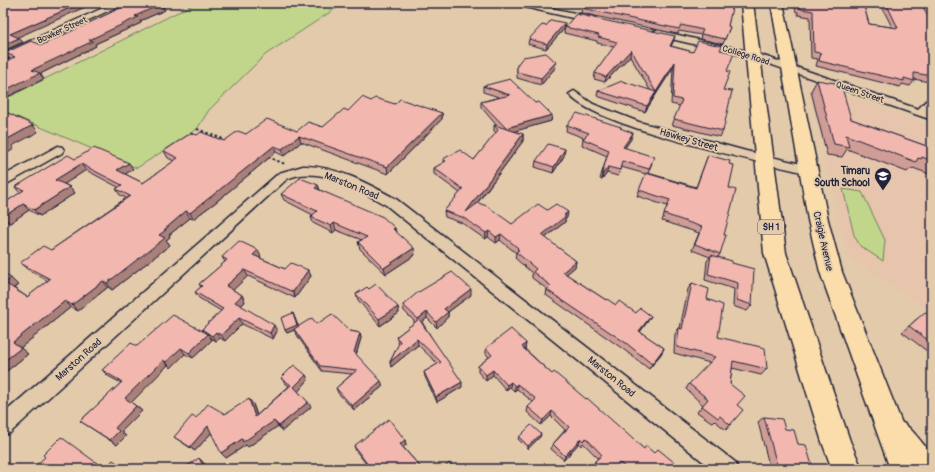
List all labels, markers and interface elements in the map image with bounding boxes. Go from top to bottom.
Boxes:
street label: Bowker Street [35,14,89,46]
street label: College Road [721,43,771,68]
street label: Queen Street [834,79,886,106]
street label: Hawkey Street [658,126,720,154]
place label: Timaru South School [814,165,870,189]
school or university icon: Timaru South School [873,166,893,191]
street label: Marston Road [323,170,381,202]
street label: Craigie Avenue [810,210,836,272]
road number: SH 1 [758,220,784,234]
street label: Marston Road [53,336,104,384]
street label: Marston Road [585,354,638,400]

